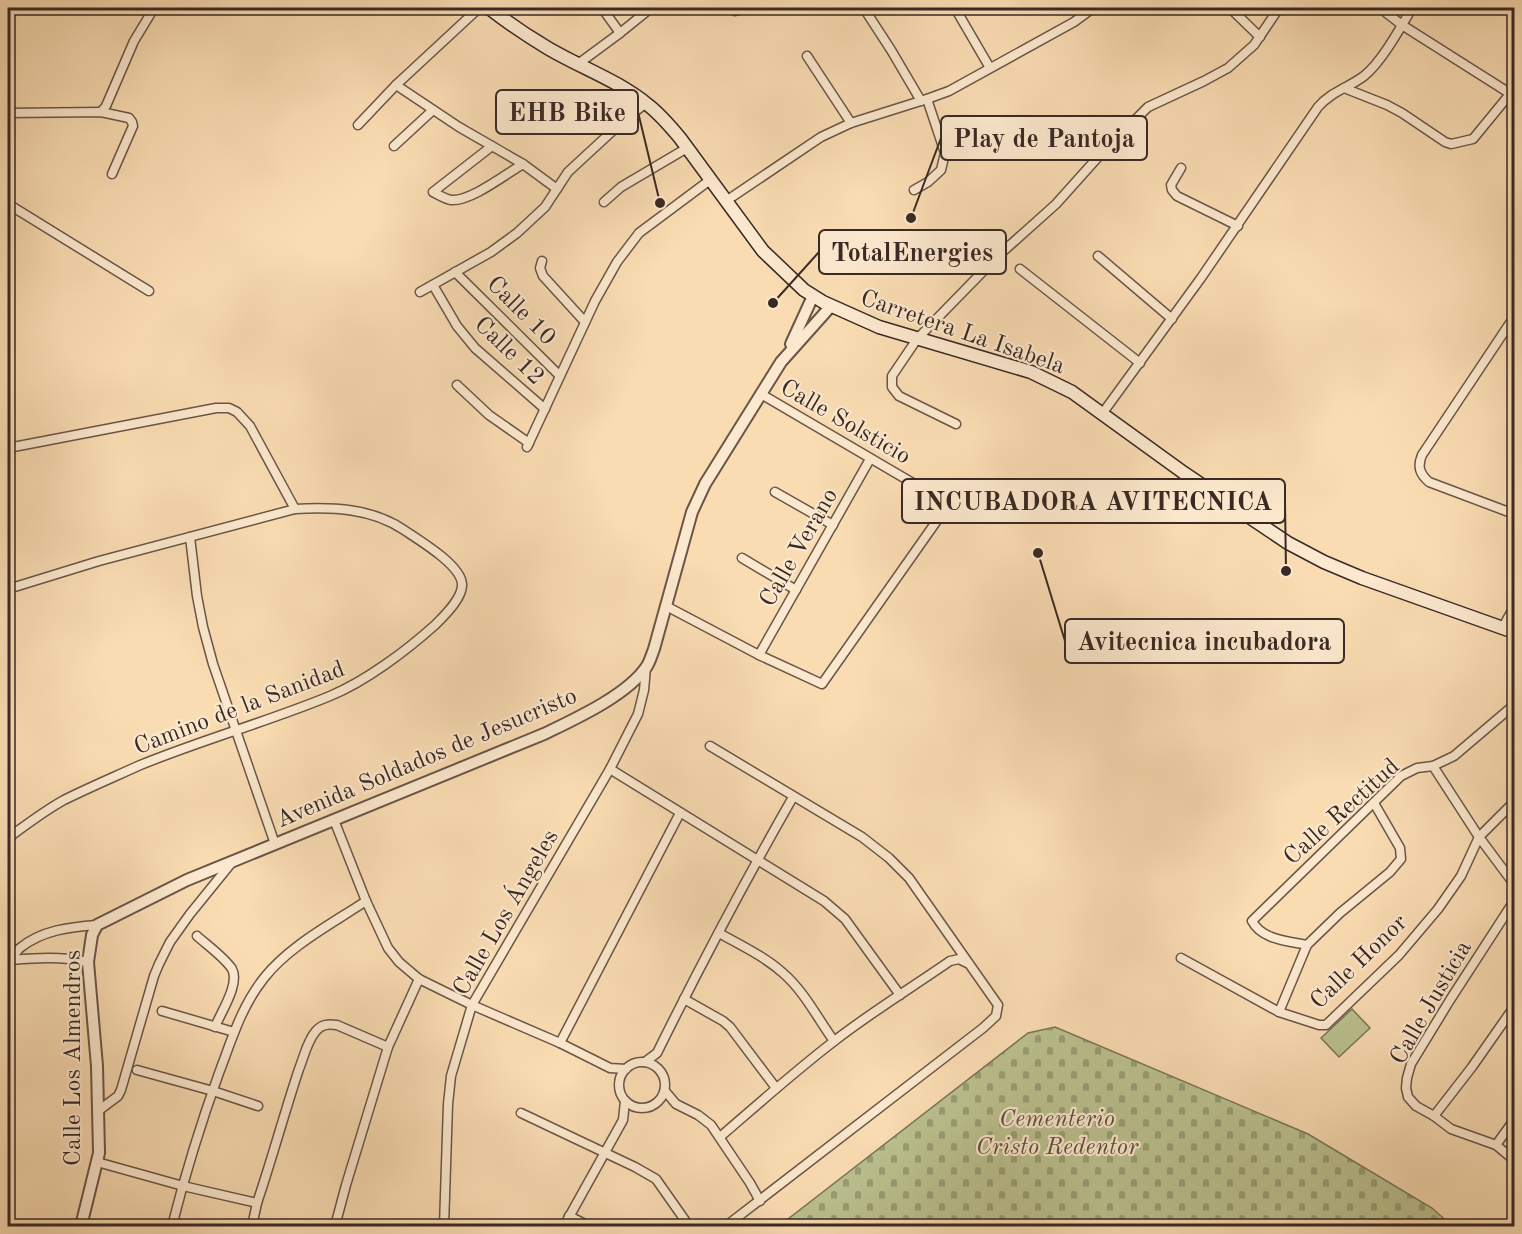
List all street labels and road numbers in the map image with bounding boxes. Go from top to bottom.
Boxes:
street label: Calle 10 [482,272,560,350]
street label: Carretera La Isabela [857,287,1068,379]
street label: Calle 12 [469,313,548,390]
street label: Calle Solsticio [776,376,914,470]
street label: Calle Verano [756,485,843,611]
street label: Camino de la Sanidad [131,658,348,760]
street label: Avenida Soldados de Jesucristo [273,684,581,833]
street label: Calle Rectitud [1280,755,1405,870]
street label: Calle Los Ángeles [446,824,564,1000]
street label: Calle Honor [1306,911,1412,1014]
street label: Calle Justicia [1387,937,1477,1069]
street label: Calle Los Almendros [62,950,86,1166]

